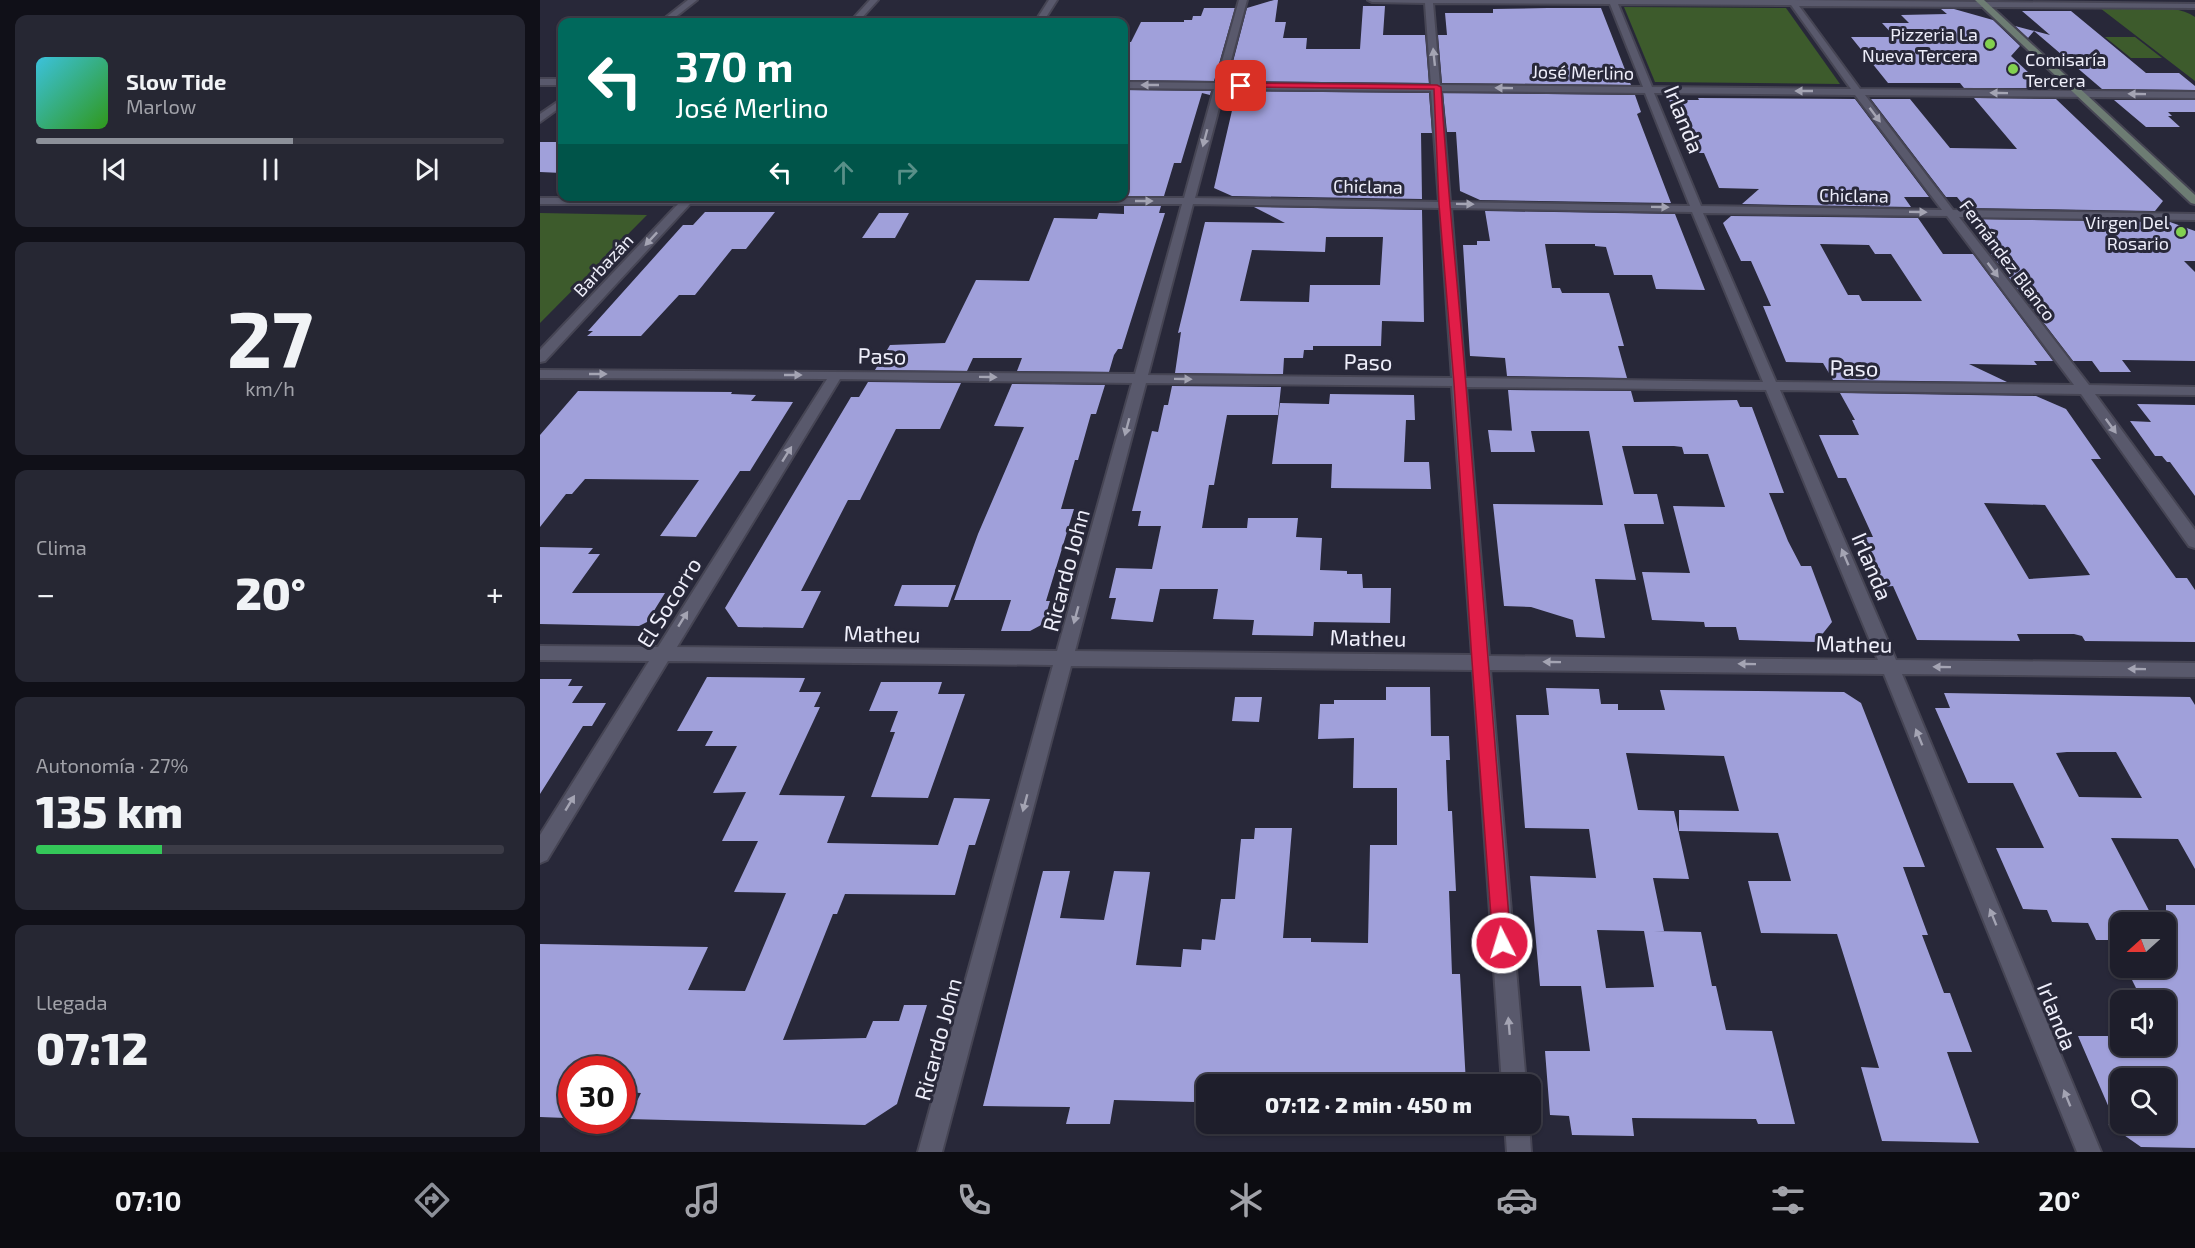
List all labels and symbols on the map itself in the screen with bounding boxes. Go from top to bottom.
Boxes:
place label: Pizzeria La Nueva Tercera [1862,23,1978,66]
marker: Pizzeria La Nueva Tercera [1983,37,1997,51]
one-way arrow [1429,48,1439,67]
place label: Comisaría Tercera [2025,48,2106,91]
pin [1215,60,1266,111]
street label: José Merlino [1532,60,1634,84]
marker: Comisaría Tercera [2006,62,2020,76]
one-way arrow [1141,80,1160,90]
street label: Irlanda [1660,81,1710,157]
one-way arrow [1494,83,1513,93]
one-way arrow [1794,86,1813,96]
one-way arrow [1989,88,2008,98]
one-way arrow [2127,89,2146,99]
one-way arrow [1869,107,1881,123]
one-way arrow [1200,128,1210,147]
street label: Chiclana [1333,174,1403,198]
street label: Chiclana [1819,183,1889,207]
street label: Fernández Blanco [1955,195,2061,325]
one-way arrow [1135,196,1154,206]
one-way arrow [1456,199,1475,209]
one-way arrow [1651,202,1670,212]
one-way arrow [1909,208,1928,217]
place label: Virgen Del Rosario [2085,211,2170,254]
marker: Virgen Del Rosario [2174,225,2188,239]
street label: Barbazán [568,229,638,301]
one-way arrow [644,232,658,247]
one-way arrow [1987,263,1999,278]
street label: Paso [857,342,907,368]
street label: Paso [1343,348,1393,374]
street label: Paso [1829,354,1879,380]
one-way arrow [589,369,608,379]
one-way arrow [784,370,803,380]
one-way arrow [979,372,998,382]
one-way arrow [1174,374,1193,384]
one-way arrow [2105,417,2117,433]
one-way arrow [1122,418,1131,436]
one-way arrow [781,446,792,462]
street label: Ricardo John [1036,506,1094,634]
street label: Irlanda [1847,528,1899,604]
one-way arrow [1840,547,1850,565]
street label: El Socorro [630,552,706,652]
one-way arrow [1070,606,1080,624]
one-way arrow [678,611,689,627]
street label: Matheu [843,619,921,647]
street label: Matheu [1329,623,1407,651]
street label: Matheu [1815,629,1893,657]
one-way arrow [1542,657,1561,667]
one-way arrow [1737,659,1756,669]
one-way arrow [1932,662,1951,671]
one-way arrow [2127,664,2146,674]
one-way arrow [1914,728,1923,746]
one-way arrow [1019,794,1029,813]
one-way arrow [565,795,576,811]
one-way arrow [1988,908,1998,926]
position arrow [1470,911,1534,975]
north arrow [2110,912,2176,978]
street label: Ricardo John [908,975,966,1103]
street label: Irlanda [2033,978,2083,1054]
one-way arrow [1504,1017,1514,1036]
speed limit sign: 30 [558,1056,636,1134]
one-way arrow [2062,1089,2071,1107]

